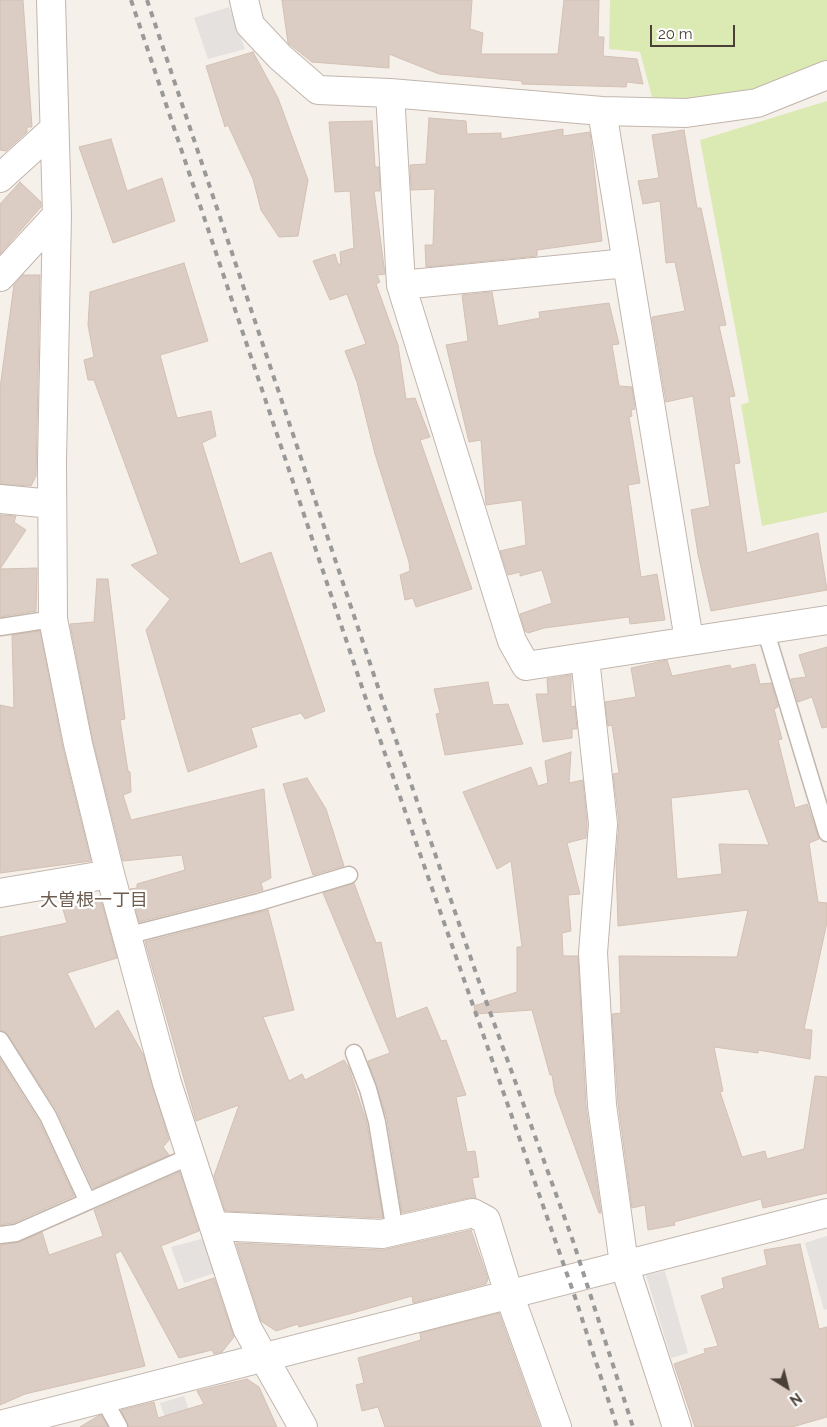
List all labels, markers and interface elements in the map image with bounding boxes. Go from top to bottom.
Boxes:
scale bar [652,15,737,47]
text: 20 m [658,25,693,43]
district label: 大曽根一丁目 [40,890,148,912]
north arrow [762,1362,812,1412]
text: N [787,1390,805,1409]

